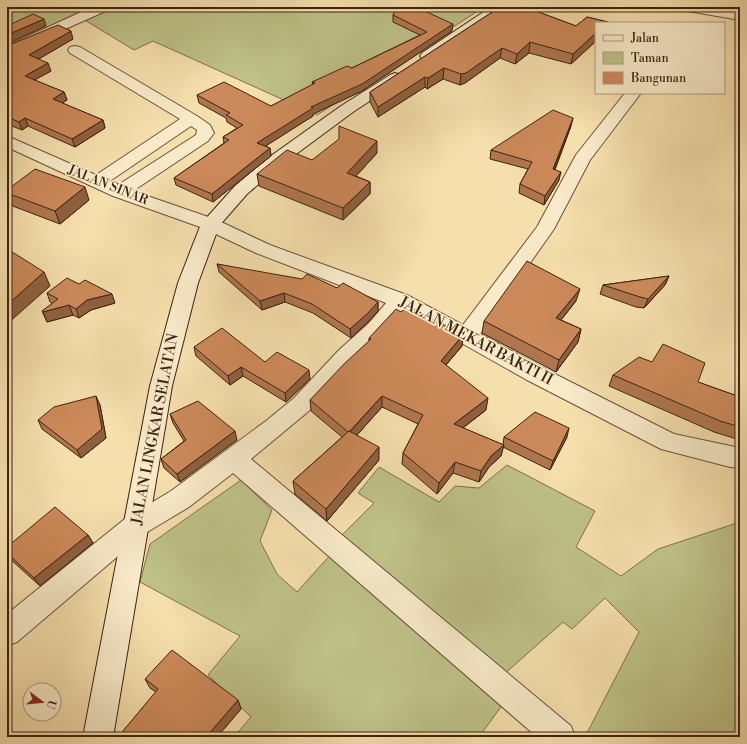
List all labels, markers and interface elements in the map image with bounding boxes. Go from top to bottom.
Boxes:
legend [595,22,725,94]
text: Jalan [630,31,659,46]
text: Taman [631,51,669,66]
text: Bangunan [630,71,686,86]
street label: JALAN SINAR [65,161,151,209]
street label: JALAN MEKAR BAKTI II [395,292,556,390]
street label: JALAN LINGKAR SELATAN [127,332,183,527]
north arrow [22,682,62,722]
text: U [43,698,59,711]

